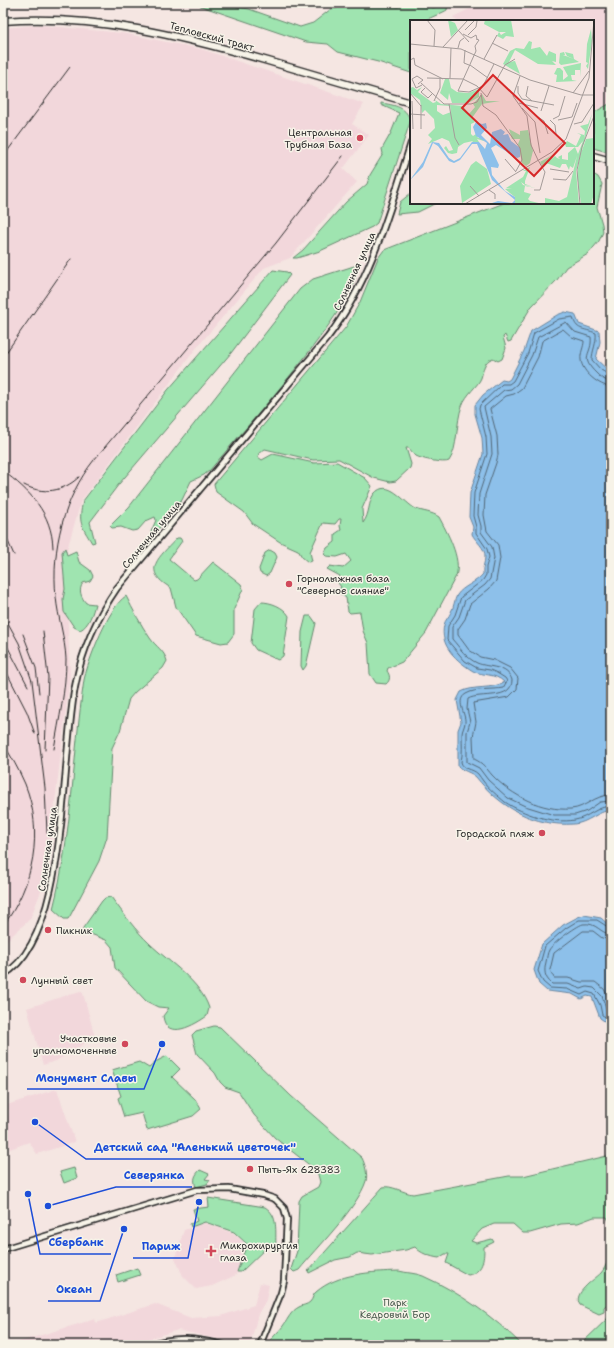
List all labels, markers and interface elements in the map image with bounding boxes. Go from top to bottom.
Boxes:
street label: Тепловский тракт [168,19,256,54]
inset map [410,20,594,204]
place label: Центральная Трубная База [285,126,353,151]
marker: Центральная Трубная База [355,133,365,143]
street label: Солнечная улица [331,229,379,313]
street label: Солнечная улица [119,497,184,571]
place label: Горнолыжная база "Северное сияние" [297,572,390,597]
marker: Горнолыжная база "Северное сияние" [284,579,294,589]
street label: Солнечная улица [35,805,60,892]
place label: Городской пляж [456,827,535,840]
marker: Городской пляж [537,828,547,838]
place label: Пикник [56,924,93,937]
marker: Пикник [43,925,53,935]
place label: Лунный свет [31,974,94,987]
marker: Лунный свет [18,975,28,985]
place label: Участковые уполномоченные [33,1032,117,1057]
marker: Участковые уполномоченные [120,1039,130,1049]
callout: Монумент Славы [27,1066,144,1089]
text: Монумент Славы [35,1071,137,1086]
callout: Детский сад "Аленький цветочек" [86,1136,304,1159]
text: Детский сад "Аленький цветочек" [94,1140,296,1155]
place label: Пыть-Ях 628383 [258,1163,340,1176]
callout: Северянка [116,1164,192,1187]
marker: Пыть-Ях 628383 [245,1164,255,1174]
text: Северянка [124,1168,185,1183]
callout: Сбербанк [40,1231,111,1254]
text: Сбербанк [48,1235,104,1250]
callout: Париж [133,1235,188,1258]
text: Париж [142,1239,181,1254]
place label: Микрохирургия глаза [220,1239,298,1264]
marker: Микрохирургия глаза [205,1245,217,1257]
callout: Океан [48,1278,100,1301]
text: Океан [56,1282,92,1297]
park label: Парк Кедровый Бор [360,1296,431,1321]

